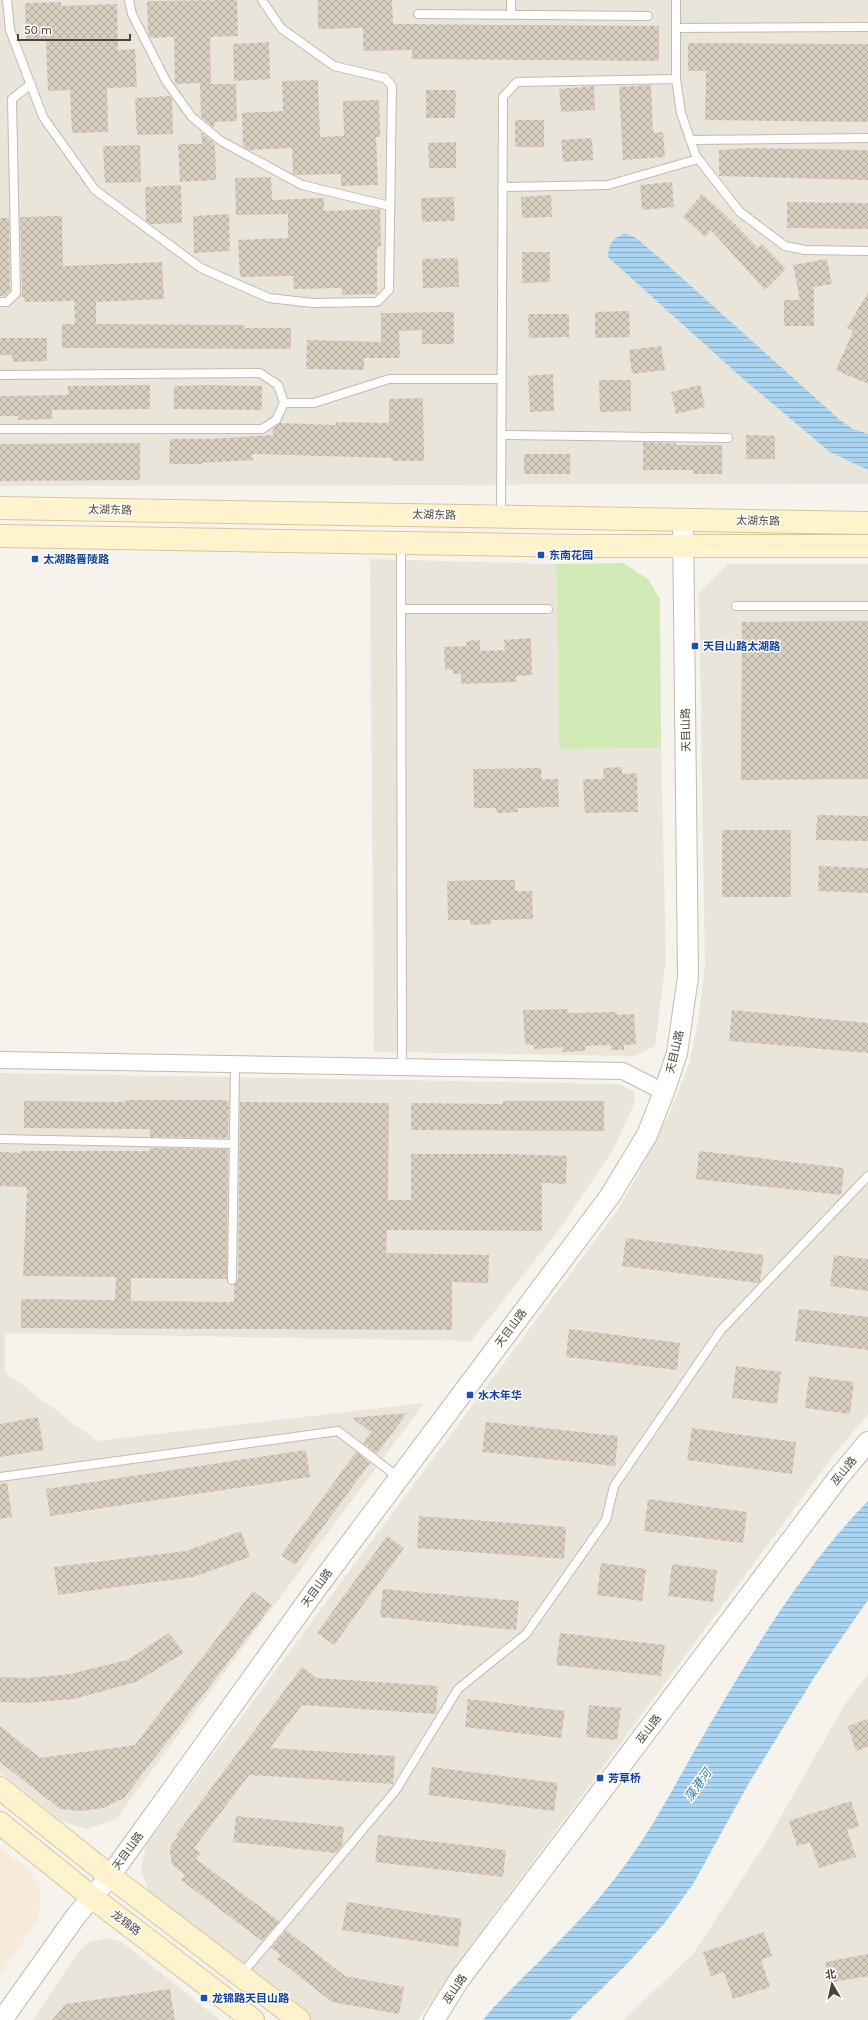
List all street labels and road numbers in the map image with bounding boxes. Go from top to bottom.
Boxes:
street label: 太湖东路 [88,503,132,517]
street label: 太湖东路 [412,508,456,522]
street label: 太湖东路 [736,514,780,528]
street label: 天目山路 [679,708,693,752]
street label: 天目山路 [664,1029,686,1075]
street label: 天目山路 [493,1307,529,1349]
street label: 巫山路 [829,1454,859,1488]
street label: 天目山路 [299,1566,335,1610]
street label: 巫山路 [634,1712,664,1746]
street label: 天目山路 [110,1829,146,1873]
street label: 龙锦路 [109,1908,143,1938]
street label: 巫山路 [440,1972,470,2006]

